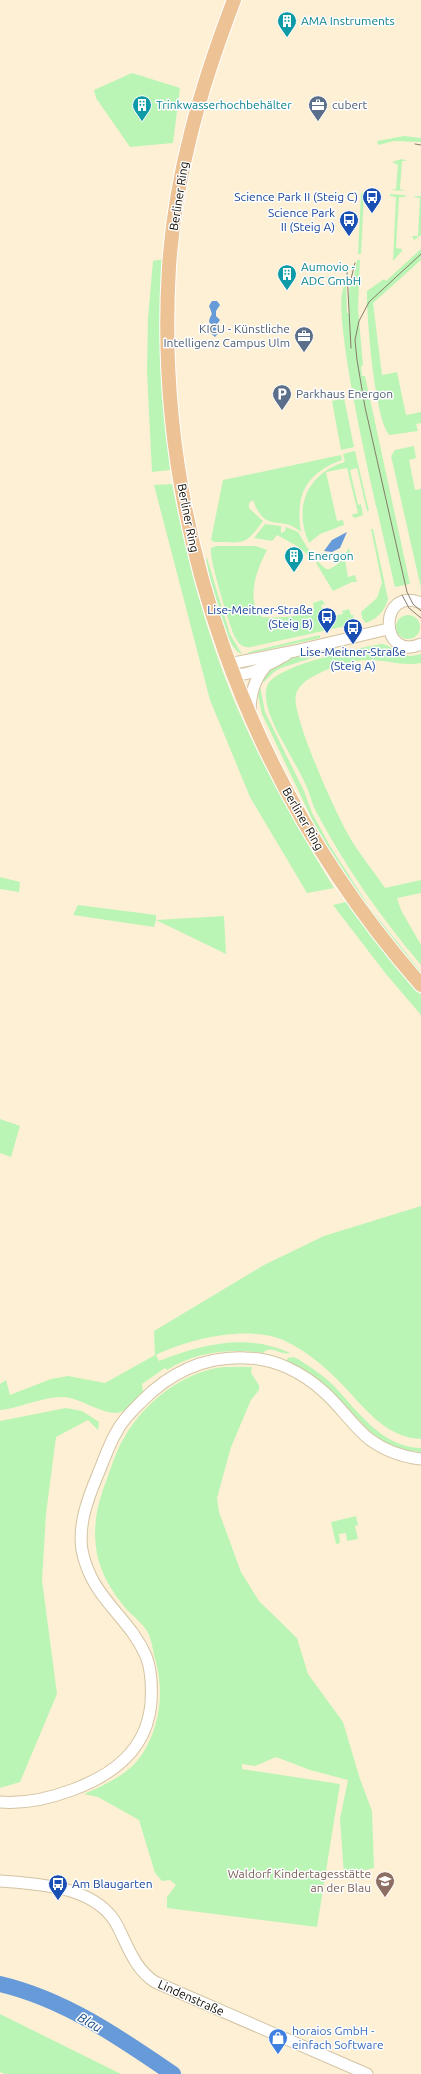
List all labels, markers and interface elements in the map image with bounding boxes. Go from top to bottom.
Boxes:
building icon: AMA Instruments [276,10,298,38]
place label: AMA Instruments [301,14,395,27]
building icon: Trinkwasserhochbehälter [131,94,153,122]
office icon: cubert [307,94,329,122]
place label: Trinkwasserhochbehälter [156,98,292,111]
place label: cubert [332,98,368,111]
street label: Berliner Ring [167,160,190,231]
bus stop icon: Science Park II (Steig C) [361,186,383,214]
place label: Science Park II (Steig C) [234,190,358,204]
place label: Science Park II (Steig A) [268,206,335,234]
bus stop icon: Science Park II (Steig A) [338,209,360,237]
place label: Aumovio - ADC GmbH [301,260,361,287]
building icon: Aumovio - ADC GmbH [276,263,298,291]
place label: KICU - Künstliche Intelligenz Campus Ulm [163,322,290,349]
office icon: KICU - Künstliche Intelligenz Campus Ulm [293,325,315,353]
parking icon: Parkhaus Energon [271,383,293,411]
place label: Parkhaus Energon [296,387,393,400]
street label: Berliner Ring [175,482,202,553]
building icon: Energon [283,545,305,573]
place label: Energon [308,549,354,562]
place label: Lise-Meitner-Straße (Steig B) [207,603,313,631]
bus stop icon: Lise-Meitner-Straße (Steig B) [316,606,338,634]
bus stop icon: Lise-Meitner-Straße (Steig A) [342,617,364,645]
place label: Lise-Meitner-Straße (Steig A) [300,645,406,673]
street label: Berliner Ring [280,785,327,852]
place label: Waldorf Kindertagesstätte an der Blau [228,1867,371,1894]
school or university icon: Waldorf Kindertagesstätte an der Blau [374,1870,396,1898]
bus stop icon: Am Blaugarten [47,1873,69,1901]
place label: Am Blaugarten [72,1877,153,1890]
street label: Lindenstraße [156,1977,226,2018]
water label: Blau [75,2010,105,2034]
place label: horaios GmbH - einfach Software [292,2024,384,2051]
shop icon: horaios GmbH - einfach Software [267,2027,289,2055]

